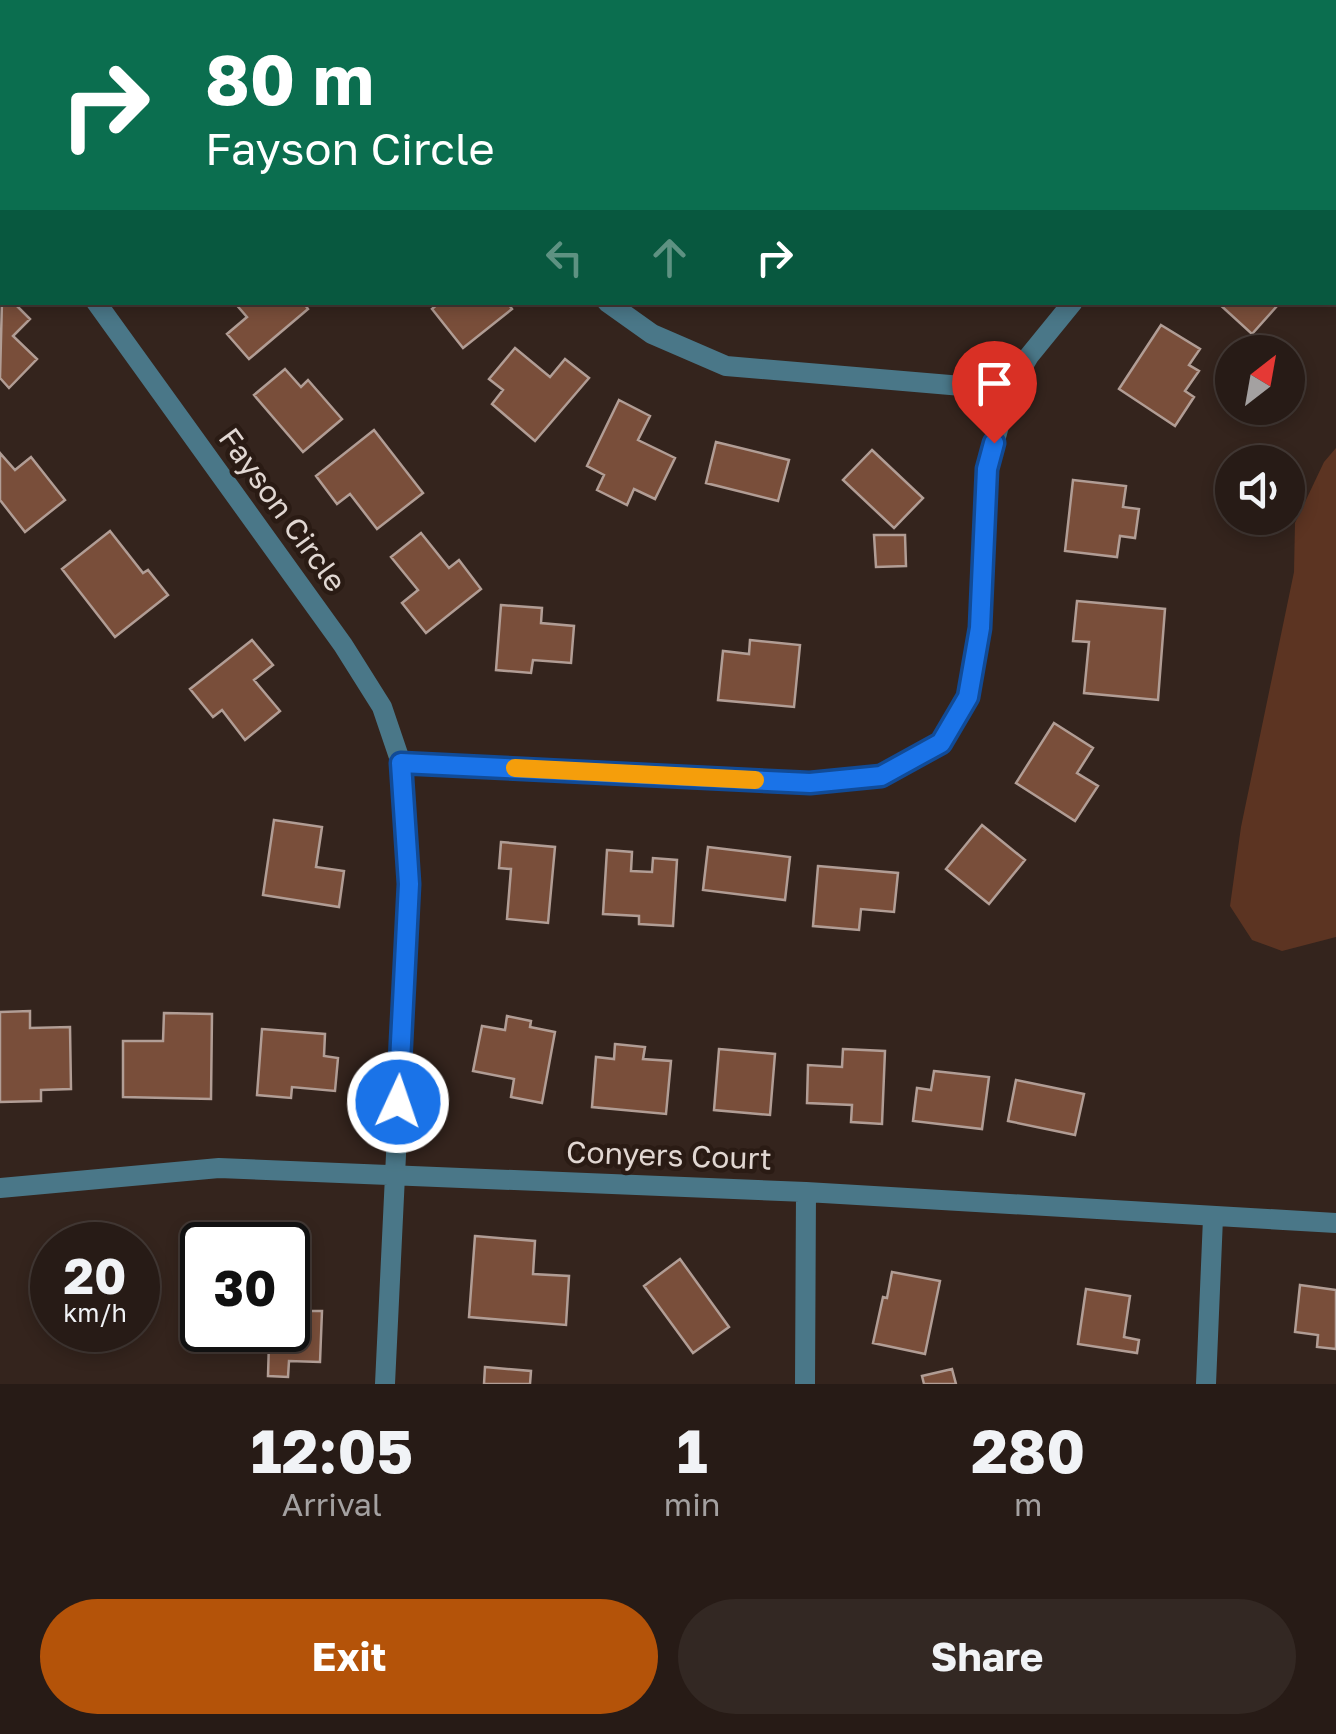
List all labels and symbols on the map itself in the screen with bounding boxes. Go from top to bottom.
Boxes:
north arrow [1215,335,1305,425]
pin [952,341,1037,444]
street label: Fayson Circle [211,421,354,598]
position arrow [346,1050,450,1154]
street label: Conyers Court [566,1133,773,1177]
speed limit sign: 30 [180,1222,310,1352]

